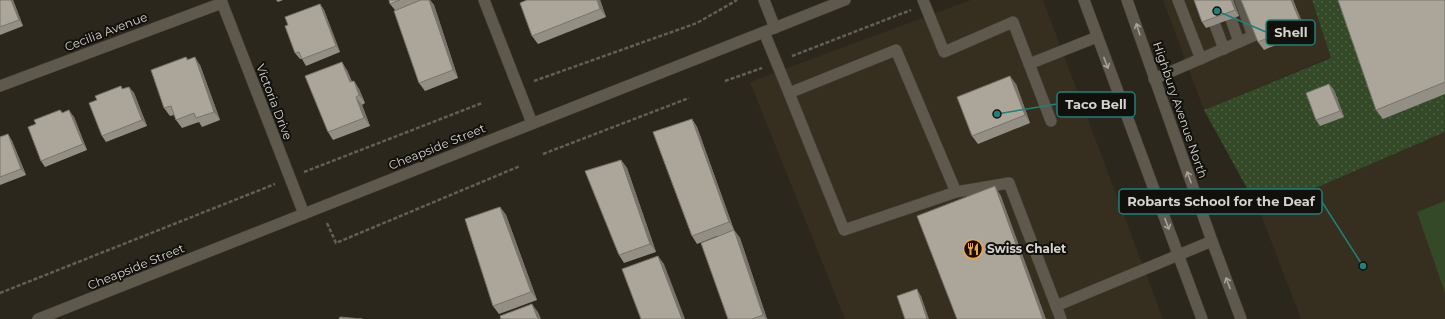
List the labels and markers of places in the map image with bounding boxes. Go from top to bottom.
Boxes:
callout: Shell [1266,20,1315,45]
callout: Taco Bell [1057,92,1135,117]
callout: Robarts School for the Deaf [1119,189,1322,214]
restaurant icon: Swiss Chalet [962,238,984,260]
place label: Swiss Chalet [987,241,1067,256]

